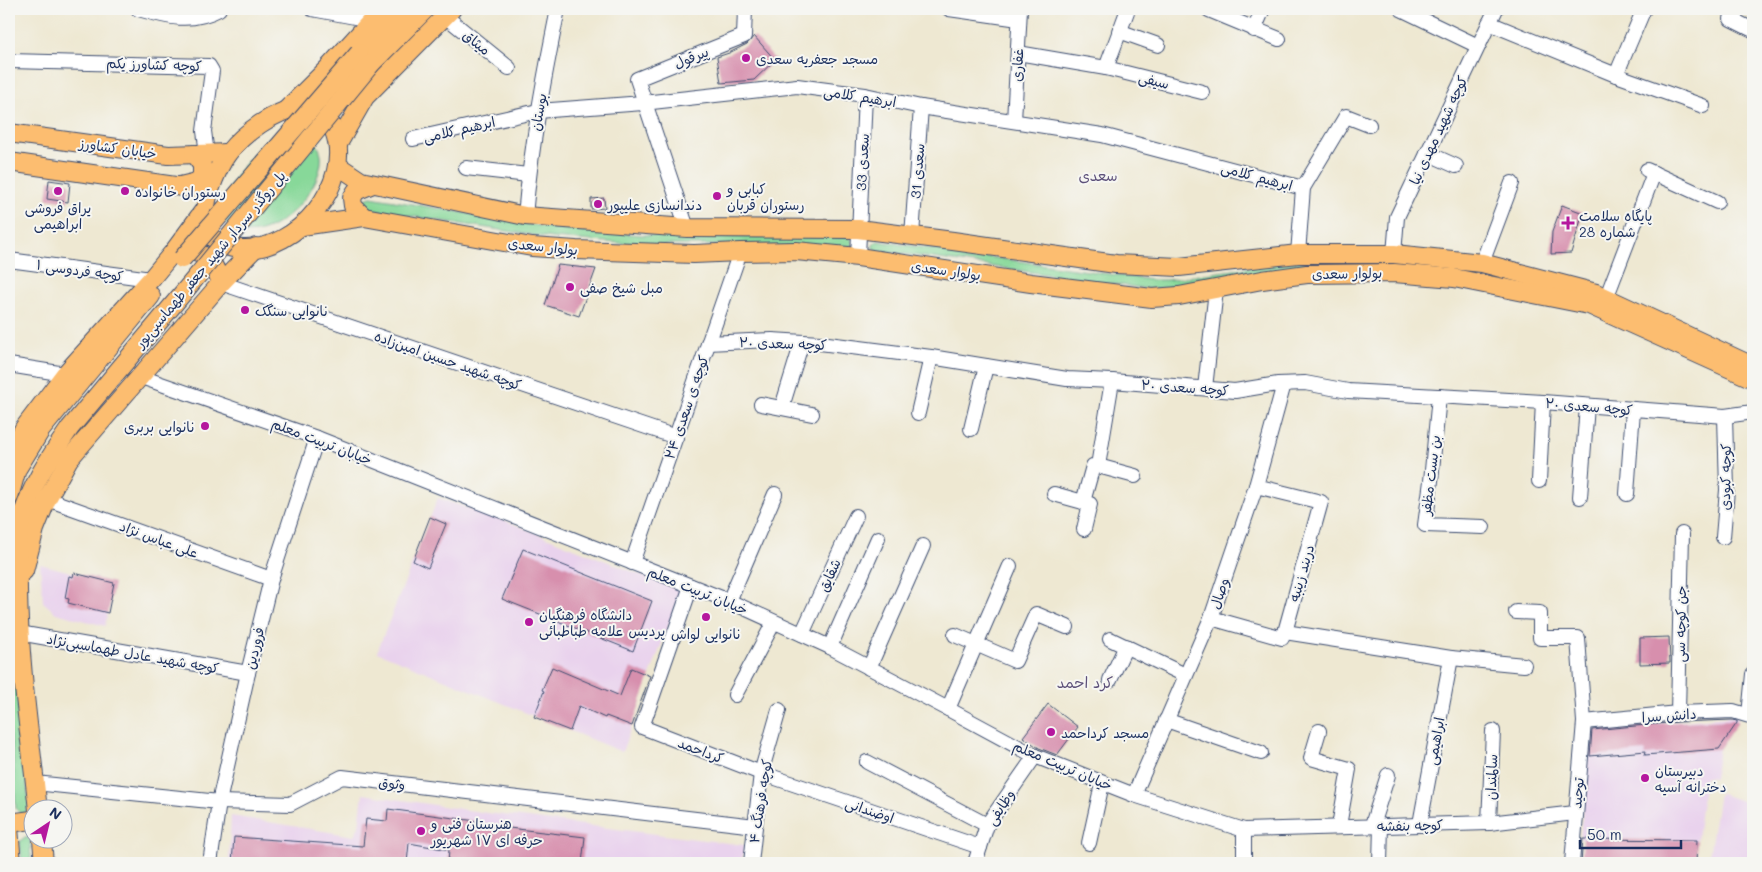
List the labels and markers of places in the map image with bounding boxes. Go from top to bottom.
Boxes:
place label: مسجد جعفریه سعدی [756,49,878,68]
marker: مسجد جعفریه سعدی [740,52,752,64]
place label: کبابی و رستوران قربان [726,179,805,215]
place label: رستوران خانواده [135,182,226,202]
marker: یراق فروشی ابراهیمی [52,185,64,197]
marker: رستوران خانواده [119,185,131,197]
marker: کبابی و رستوران قربان [711,190,723,202]
place label: دندانسازی علیپور [607,195,702,215]
place label: یراق فروشی ابراهیمی [25,198,91,233]
marker: دندانسازی علیپور [592,198,604,210]
place label: پایگاه سلامت شماره 28 [1579,206,1652,241]
marker: پایگاه سلامت شماره 28 [1561,216,1575,230]
place label: مبل شیخ صفی [580,278,663,298]
marker: مبل شیخ صفی [564,281,576,293]
place label: نانوایی سنگک [255,301,328,320]
marker: نانوایی سنگک [239,304,251,316]
place label: نانوایی بربری [124,417,195,436]
marker: نانوایی بربری [199,420,211,432]
place label: دانشگاه فرهنگیان پردیس علامه طباطبائی [539,605,665,641]
marker: نانوایی لواش [700,611,712,623]
marker: دانشگاه فرهنگیان پردیس علامه طباطبائی [523,616,535,628]
place label: نانوایی لواش [671,624,741,644]
place label: مسجد کرداحمد [1061,723,1149,742]
marker: مسجد کرداحمد [1045,726,1057,738]
place label: دبیرستان دخترانه آسیه [1655,761,1726,796]
marker: دبیرستان دخترانه آسیه [1639,772,1651,784]
place label: هنرستان فنی و حرفه ای ۱۷ شهریور [430,814,543,849]
marker: هنرستان فنی و حرفه ای ۱۷ شهریور [415,825,427,837]

